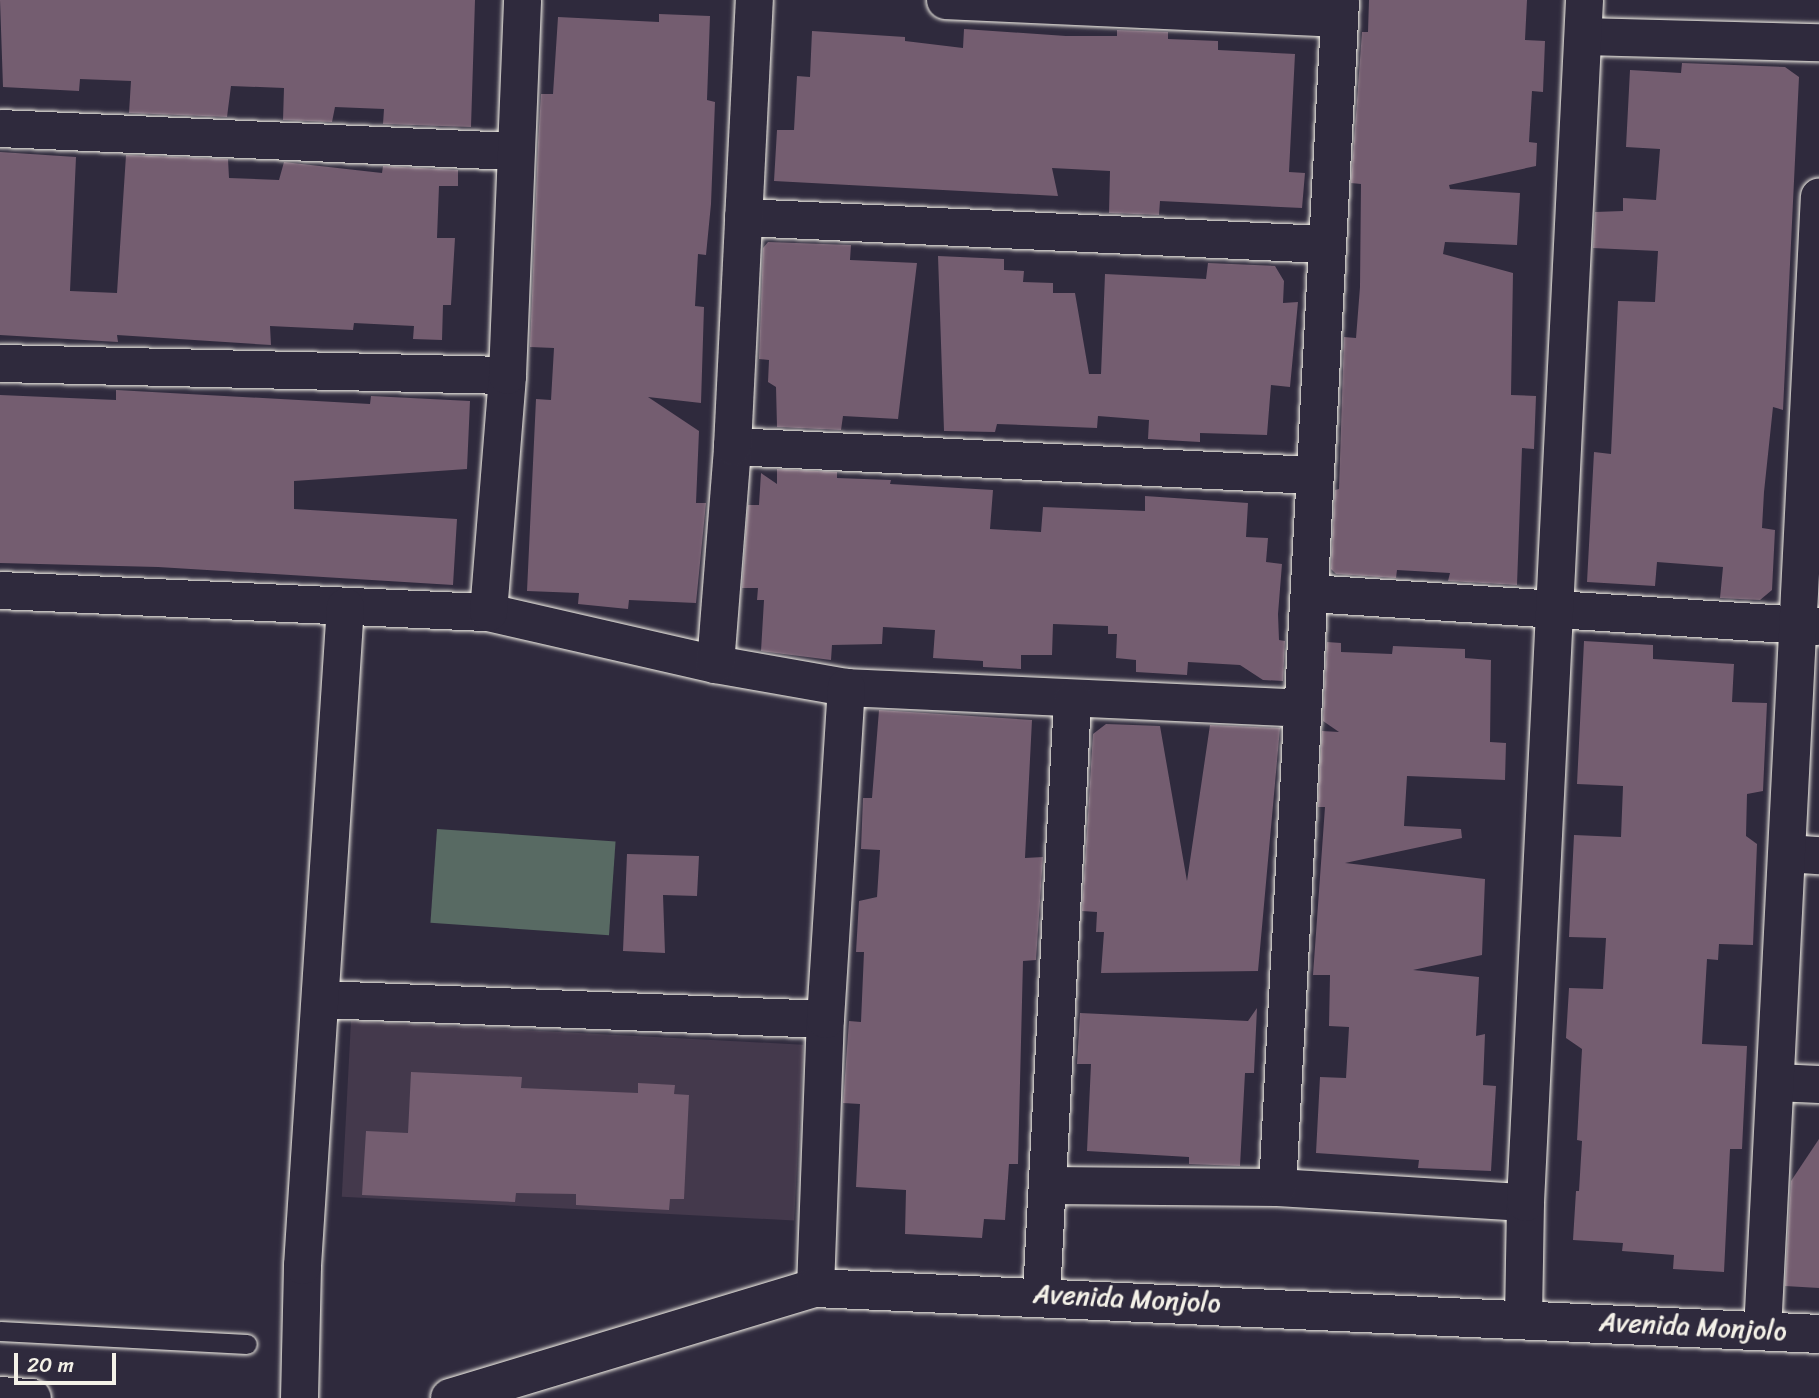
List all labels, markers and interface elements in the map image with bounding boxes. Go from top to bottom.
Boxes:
street label: Avenida Monjolo [1033,1279,1221,1319]
street label: Avenida Monjolo [1599,1307,1787,1347]
scale bar [18,1338,119,1382]
text: 20 m [27,1346,74,1384]

